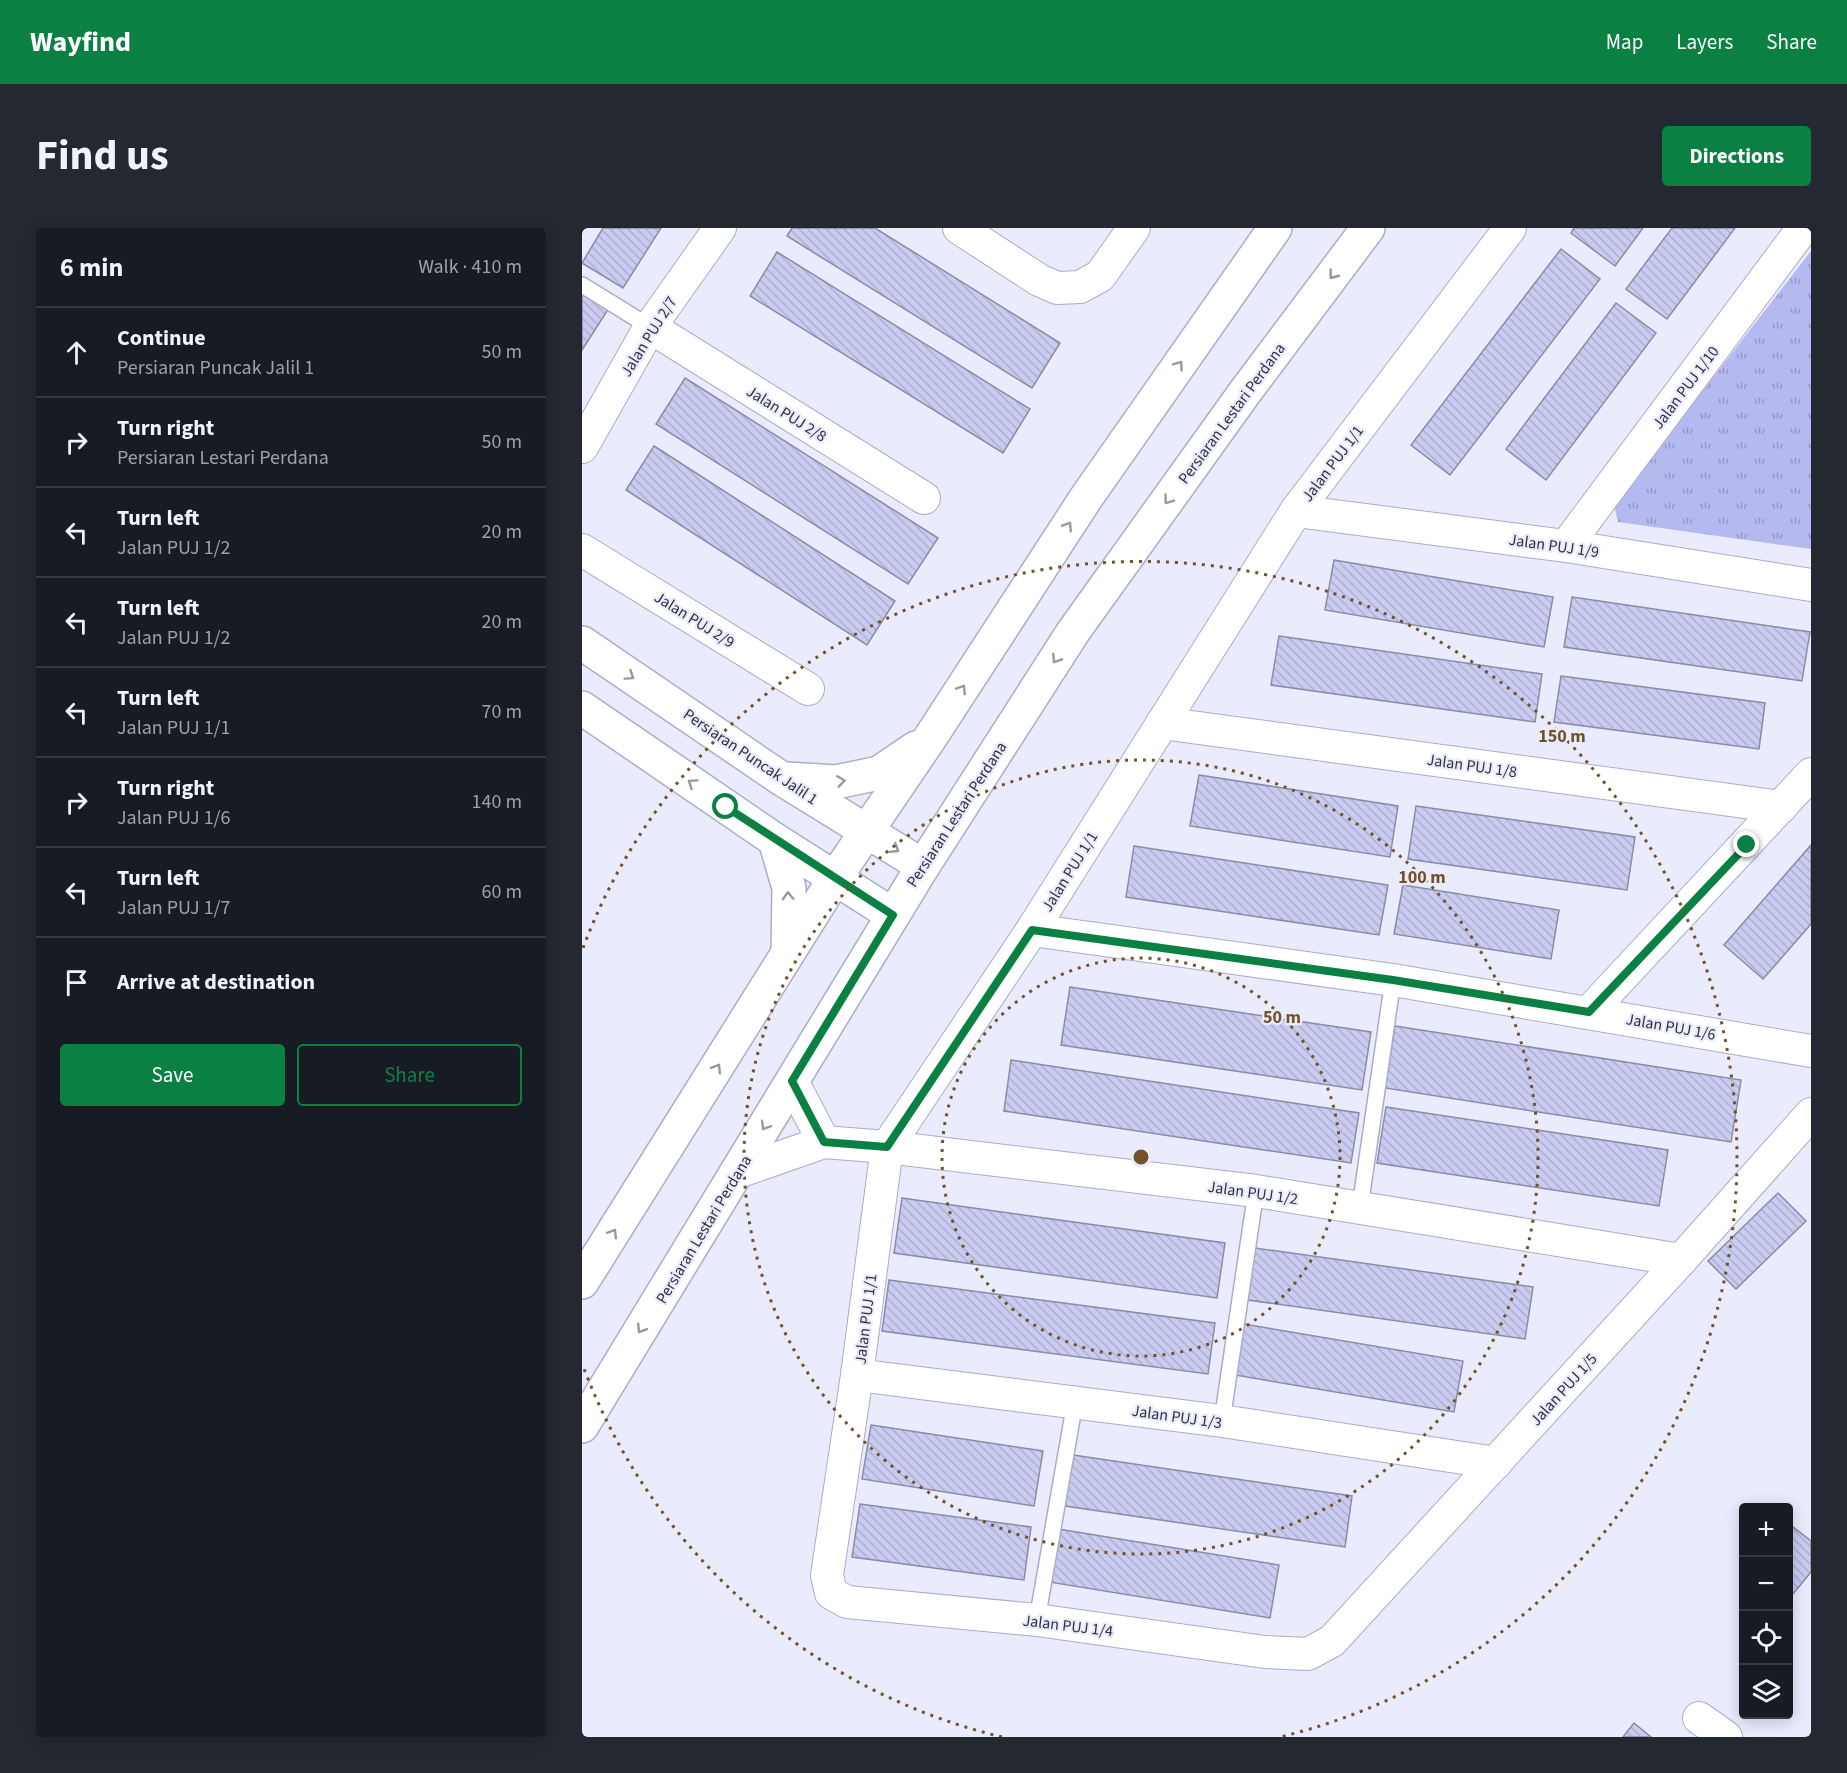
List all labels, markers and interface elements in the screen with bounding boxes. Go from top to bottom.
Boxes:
text: Wayfind [30,22,131,62]
text: Map [1606,27,1643,57]
text: Layers [1676,27,1733,57]
text: Share [1766,27,1817,57]
text: Find us [36,126,169,186]
button: Directions [1662,126,1811,186]
text: 6 min [60,249,123,286]
text: Walk · 410 m [418,253,522,281]
one-way arrow [1330,268,1341,279]
street label: Jalan PUJ 2/7 [615,292,682,381]
text: Continue [117,322,206,354]
icon: ahead [60,336,93,369]
text: 50 m [482,338,522,366]
street label: Persiaran Lestari Perdana [1173,339,1291,489]
street label: Jalan PUJ 1/10 [1647,342,1724,434]
text: Persiaran Puncak Jalil 1 [117,354,314,382]
one-way arrow [1172,361,1183,372]
street label: Jalan PUJ 2/8 [742,380,831,447]
text: Turn right [117,412,214,444]
street label: Jalan PUJ 1/1 [1297,421,1369,506]
icon: right [60,426,93,459]
text: 50 m [482,428,522,456]
text: Persiaran Lestari Perdana [117,444,329,472]
one-way arrow [1164,493,1175,504]
text: Turn left [117,502,199,534]
icon: left [60,516,93,549]
text: 20 m [482,518,522,546]
one-way arrow [1061,522,1072,533]
street label: Jalan PUJ 1/9 [1507,529,1600,563]
text: Jalan PUJ 1/2 [117,534,231,562]
street label: Jalan PUJ 2/9 [650,586,739,653]
text: Turn left [117,592,199,624]
icon: left [60,606,93,639]
text: 20 m [482,608,522,636]
text: Jalan PUJ 1/2 [117,624,231,652]
one-way arrow [1052,652,1063,663]
one-way arrow [624,669,635,680]
text: Turn left [117,682,199,714]
one-way arrow [954,685,966,695]
icon: left [60,696,93,729]
text: 70 m [482,698,522,726]
street label: Persiaran Puncak Jalil 1 [679,704,822,810]
text: Jalan PUJ 1/1 [117,714,231,742]
text: 150 m [1538,724,1586,749]
street label: Persiaran Lestari Perdana [901,737,1012,892]
street label: Jalan PUJ 1/8 [1425,749,1518,783]
text: Turn right [117,772,214,804]
one-way arrow [836,775,845,787]
one-way arrow [687,779,698,790]
icon: right [60,786,93,819]
text: 140 m [472,788,522,816]
route start [712,793,738,819]
text: Jalan PUJ 1/6 [117,804,231,832]
street label: Jalan PUJ 1/1 [1036,827,1103,916]
route end [1733,831,1759,857]
one-way arrow [889,841,899,853]
text: Turn left [117,862,199,894]
text: 100 m [1398,865,1446,890]
icon: left [60,876,93,909]
text: 60 m [482,878,522,906]
one-way arrow [782,891,795,900]
text: Jalan PUJ 1/7 [117,894,231,922]
icon: arrive [60,966,93,999]
text: Arrive at destination [117,966,315,998]
text: 50 m [1263,1005,1301,1030]
street label: Jalan PUJ 1/6 [1624,1008,1717,1046]
button: Save [60,1044,285,1106]
button: Share [297,1044,522,1106]
one-way arrow [709,1064,721,1074]
one-way arrow [760,1120,772,1130]
centre of rings [1131,1147,1151,1167]
street label: Persiaran Lestari Perdana [651,1151,757,1308]
street label: Jalan PUJ 1/2 [1206,1176,1299,1210]
one-way arrow [606,1229,617,1240]
street label: Jalan PUJ 1/1 [850,1273,882,1366]
one-way arrow [637,1323,649,1333]
street label: Jalan PUJ 1/5 [1525,1349,1602,1431]
street label: Jalan PUJ 1/3 [1130,1400,1223,1434]
map controls [1739,1503,1793,1719]
button: + [1739,1503,1793,1557]
button: − [1739,1557,1793,1611]
street label: Jalan PUJ 1/4 [1021,1610,1114,1642]
button: locate [1739,1611,1793,1665]
button: layers [1739,1665,1793,1719]

